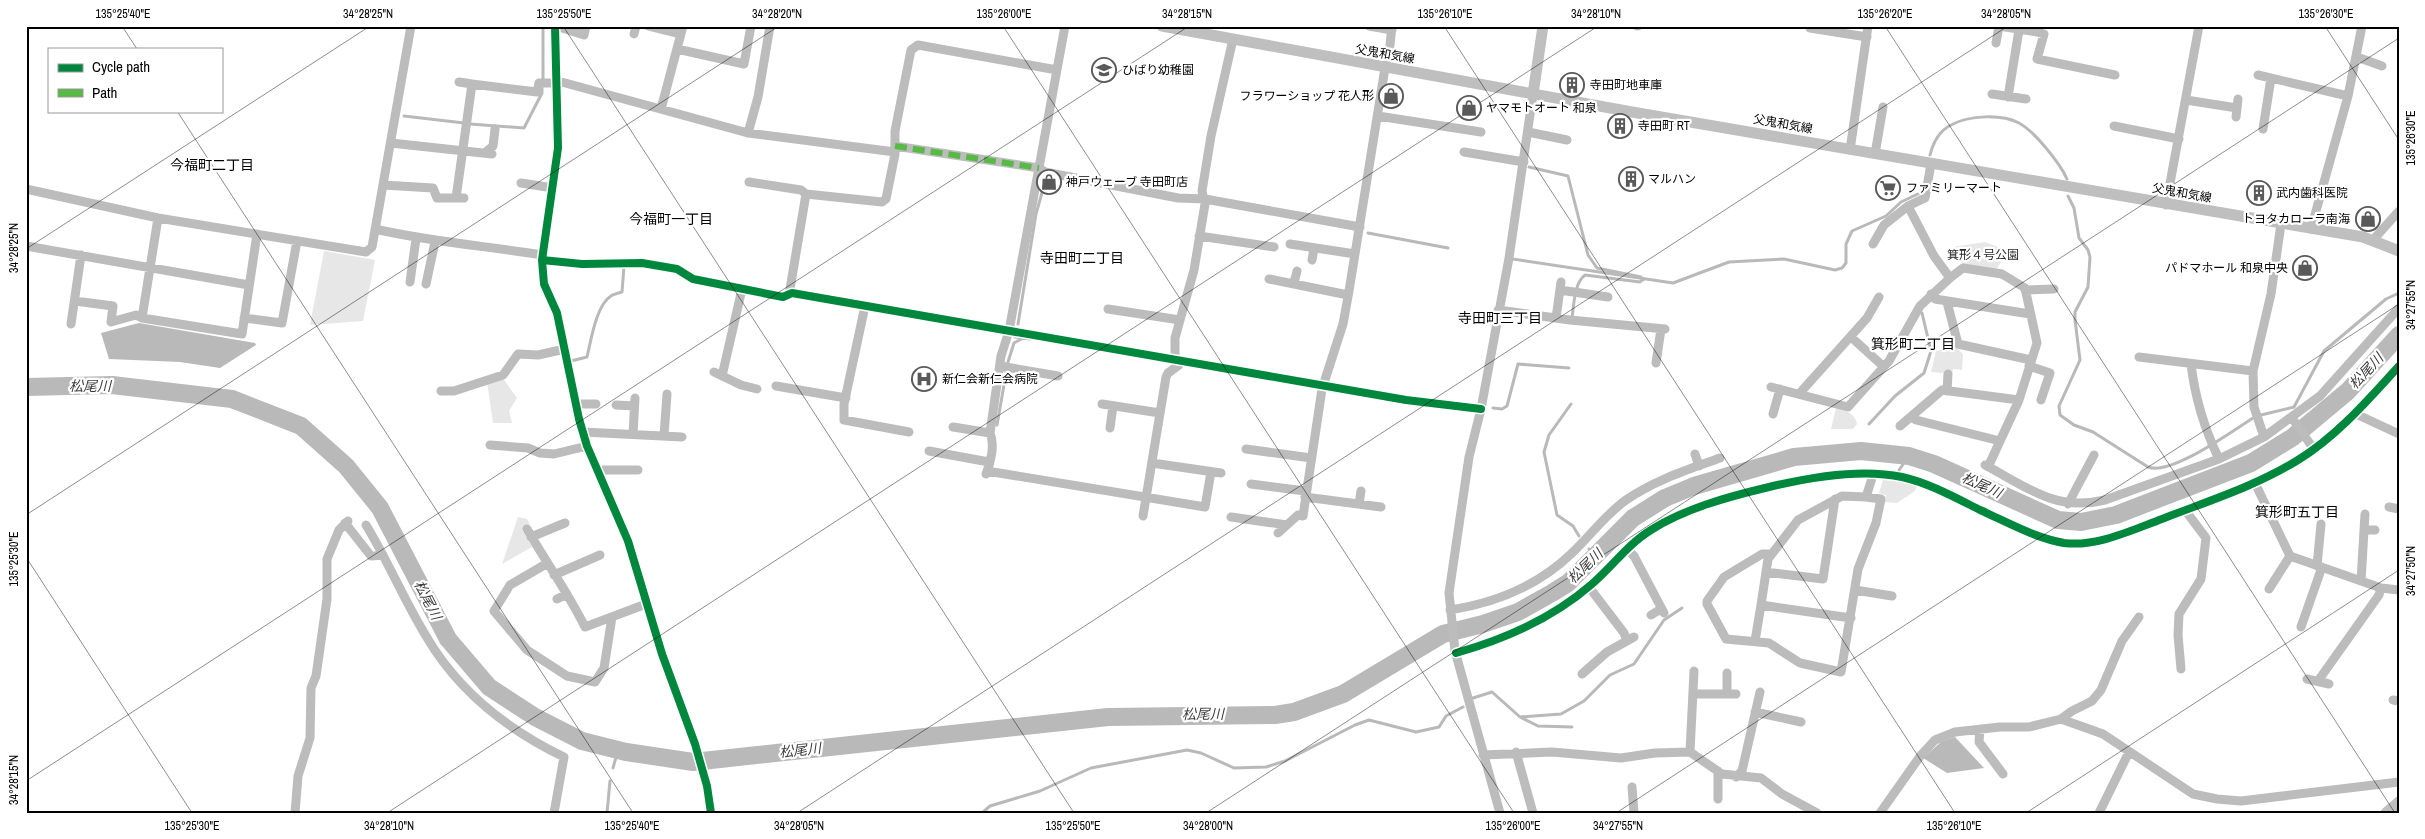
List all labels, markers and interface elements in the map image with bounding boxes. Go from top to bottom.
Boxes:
text: 135°25'40"E [95,6,151,22]
text: 34°28'25"N [343,6,393,22]
text: 135°25'50"E [536,6,592,22]
text: 34°28'20"N [752,6,802,22]
text: 135°26'00"E [976,6,1032,22]
text: 34°28'15"N [1162,6,1212,22]
text: 135°26'10"E [1417,6,1473,22]
text: 34°28'10"N [1571,6,1621,22]
text: 135°26'20"E [1857,6,1913,22]
text: 34°28'05"N [1981,6,2031,22]
text: 135°26'30"E [2298,6,2354,22]
street label: 父鬼和気線 [1354,41,1416,67]
legend [48,48,222,112]
text: Cycle path [92,56,150,77]
school or university icon: ひばり幼稚園 [1091,57,1117,83]
place label: ひばり幼稚園 [1122,62,1194,78]
building icon: 寺田町地車庫 [1559,72,1585,98]
place label: 寺田町地車庫 [1590,77,1662,93]
text: Path [92,82,117,103]
shop icon: フラワーショップ 花人形 [1378,83,1404,109]
place label: フラワーショップ 花人形 [1240,88,1374,104]
shop icon: ヤマモトオート 和泉 [1456,95,1482,121]
place label: ヤマモトオート 和泉 [1486,100,1597,116]
text: 135°26'30"E [2403,110,2419,166]
street label: 父鬼和気線 [1752,111,1814,137]
building icon: 寺田町 RT [1607,113,1633,139]
place label: 寺田町 RT [1638,118,1690,134]
district label: 今福町二丁目 [170,156,254,174]
building icon: マルハン [1618,166,1644,192]
shop icon: 神戸ウェーブ 寺田町店 [1036,169,1062,195]
place label: マルハン [1648,171,1696,187]
place label: 神戸ウェーブ 寺田町店 [1066,174,1188,190]
supermarket icon: ファミリーマート [1875,175,1901,201]
place label: ファミリーマート [1906,180,2002,196]
street label: 父鬼和気線 [2151,180,2213,206]
building icon: 武内歯科医院 [2246,180,2272,206]
place label: 武内歯科医院 [2276,185,2348,201]
shop icon: トヨタカローラ南海 [2355,206,2381,232]
district label: 今福町一丁目 [629,210,713,228]
place label: トヨタカローラ南海 [2242,211,2350,227]
text: 34°28'25"N [6,223,22,273]
park label: 箕形４号公園 [1947,247,2019,263]
district label: 寺田町二丁目 [1040,249,1124,267]
shop icon: パドマホール 和泉中央 [2292,255,2318,281]
place label: パドマホール 和泉中央 [2165,260,2288,276]
text: 34°27'55"N [2403,280,2419,330]
district label: 寺田町三丁目 [1458,309,1542,327]
district label: 箕形町二丁目 [1871,335,1955,353]
water label: 松尾川 [2345,348,2388,392]
hospital icon: 新仁会新仁会病院 [911,366,937,392]
place label: 新仁会新仁会病院 [942,371,1038,387]
water label: 松尾川 [69,377,113,395]
water label: 松尾川 [1959,468,2007,503]
district label: 箕形町五丁目 [2255,503,2339,521]
text: 135°25'30"E [6,531,22,587]
water label: 松尾川 [1564,544,1608,587]
text: 34°27'50"N [2403,546,2419,596]
water label: 松尾川 [410,577,446,625]
water label: 松尾川 [1182,705,1226,723]
water label: 松尾川 [778,739,824,761]
text: 34°28'15"N [6,755,22,805]
text: 135°25'30"E [164,818,220,834]
text: 34°28'10"N [364,818,414,834]
text: 135°25'40"E [604,818,660,834]
text: 34°28'05"N [774,818,824,834]
text: 135°25'50"E [1045,818,1101,834]
text: 34°28'00"N [1183,818,1233,834]
text: 135°26'00"E [1485,818,1541,834]
text: 34°27'55"N [1593,818,1643,834]
text: 135°26'10"E [1926,818,1982,834]

